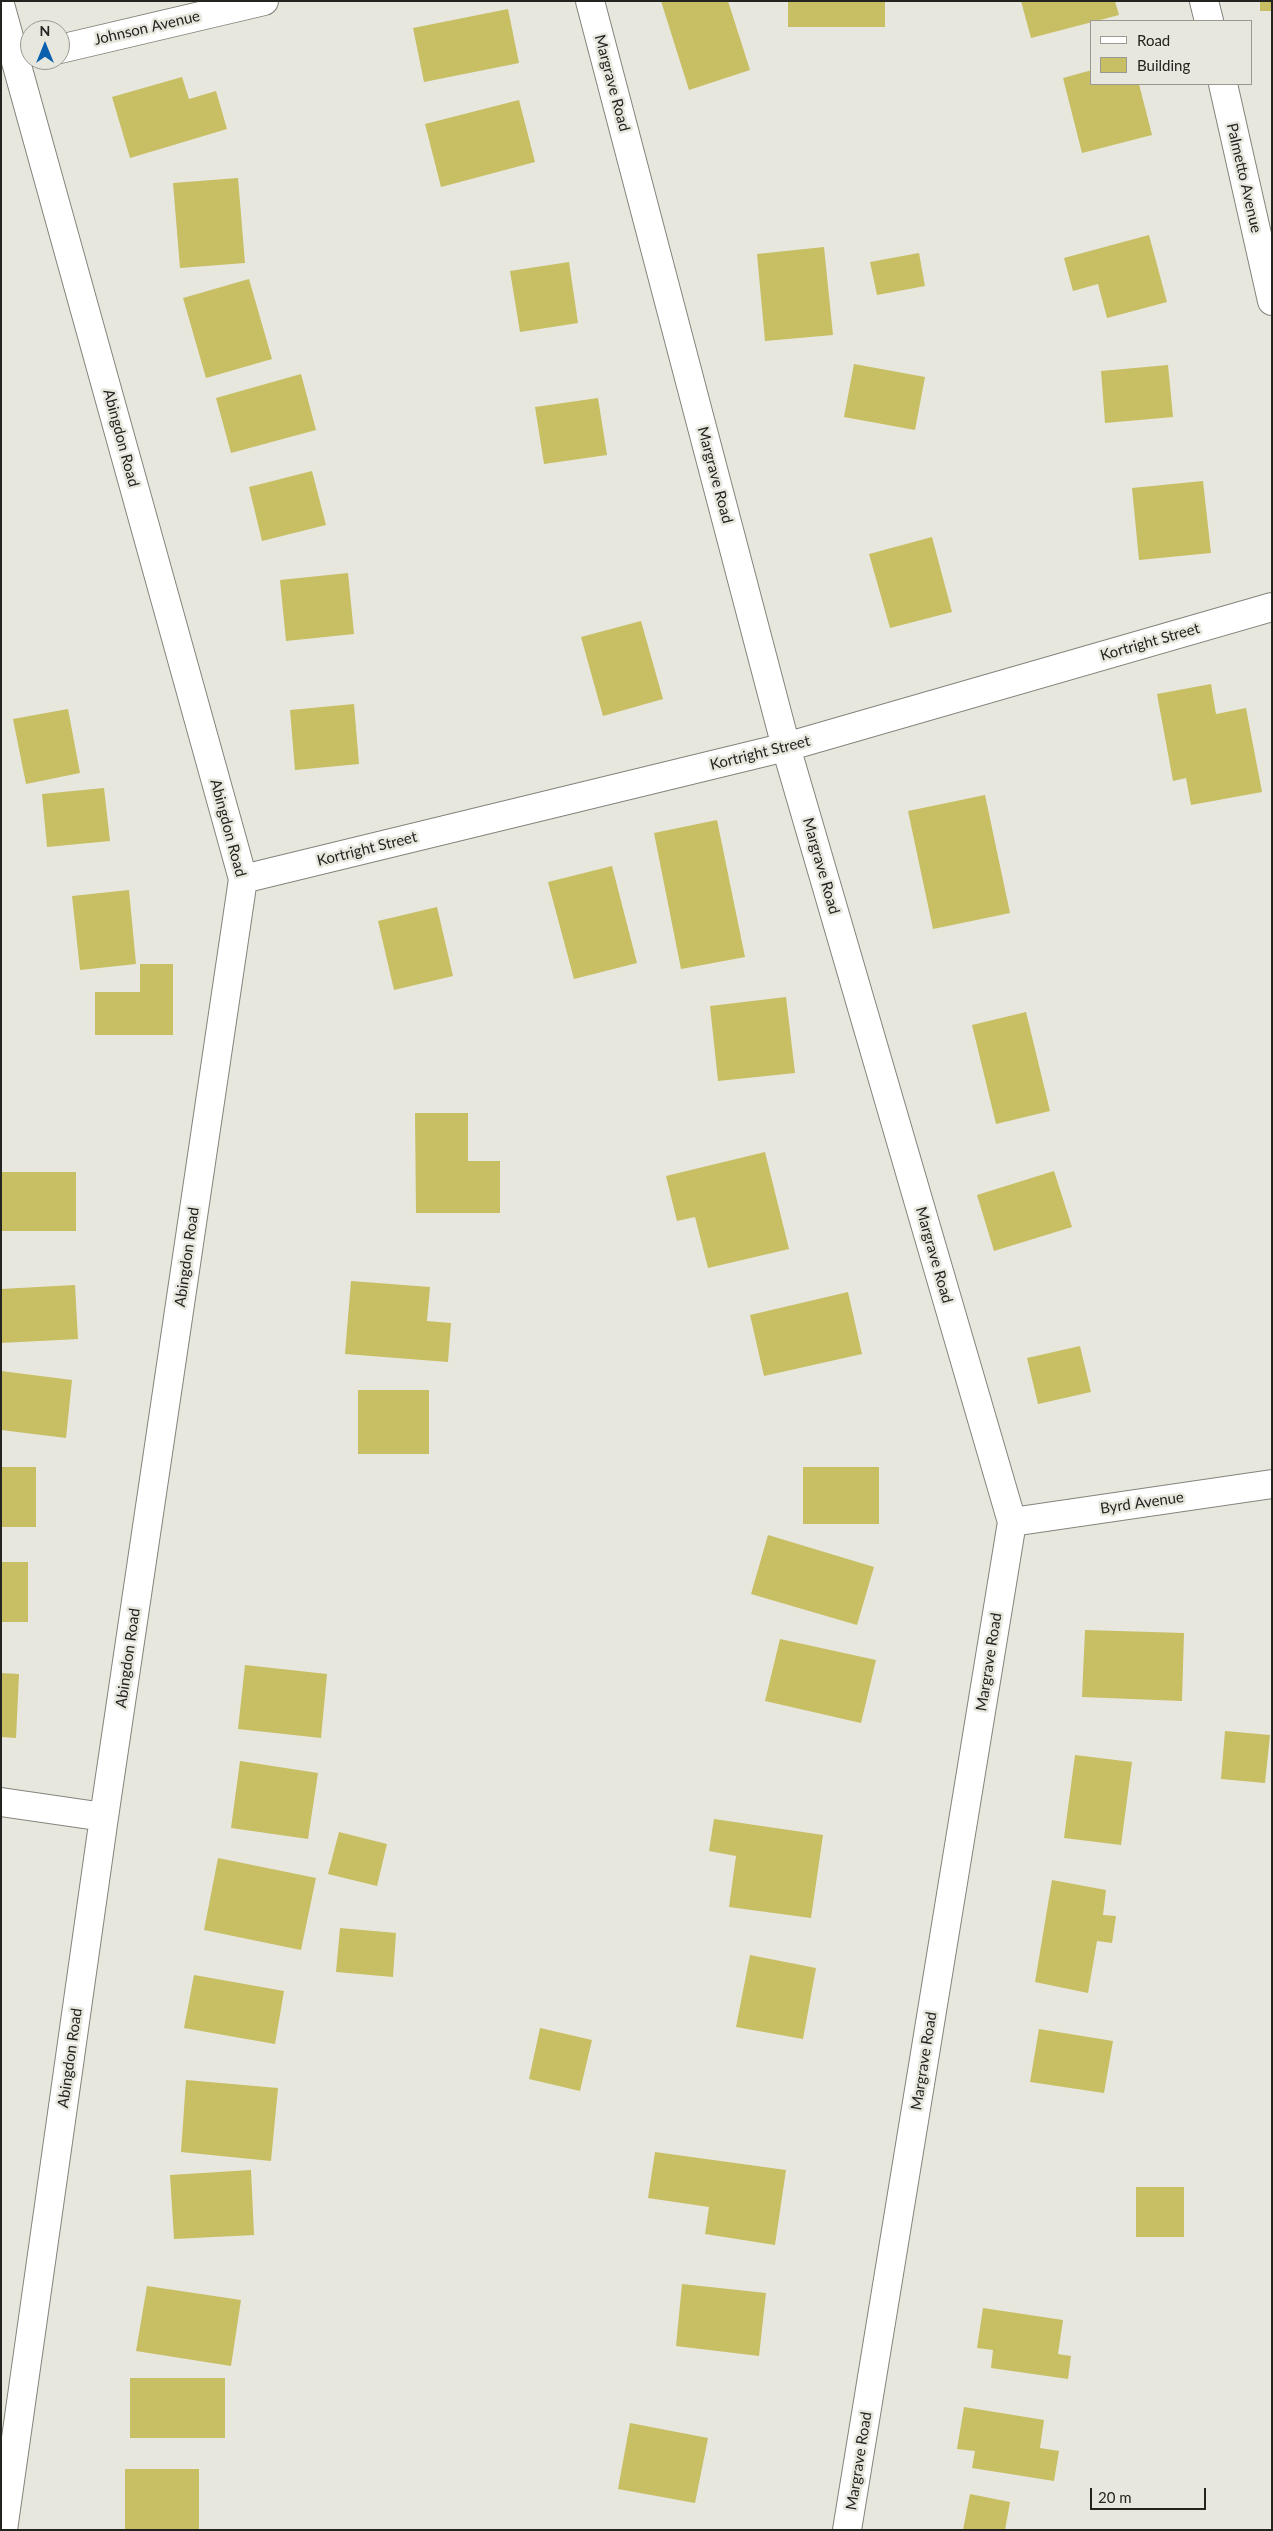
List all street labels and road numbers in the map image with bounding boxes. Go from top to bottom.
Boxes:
street label: Johnson Avenue [92,7,202,49]
street label: Margrave Road [590,33,634,133]
street label: Palmetto Avenue [1223,121,1265,235]
street label: Abingdon Road [99,387,143,489]
street label: Margrave Road [693,425,737,525]
street label: Kortright Street [1098,619,1202,665]
street label: Kortright Street [708,732,812,774]
street label: Abingdon Road [206,777,250,879]
street label: Margrave Road [799,816,843,916]
street label: Kortright Street [315,828,419,870]
street label: Margrave Road [912,1205,956,1305]
street label: Abingdon Road [171,1206,203,1308]
street label: Byrd Avenue [1099,1488,1185,1518]
street label: Abingdon Road [112,1607,144,1709]
street label: Margrave Road [972,1611,1006,1713]
street label: Abingdon Road [54,2007,86,2109]
street label: Margrave Road [907,2010,941,2112]
street label: Margrave Road [842,2410,876,2512]

